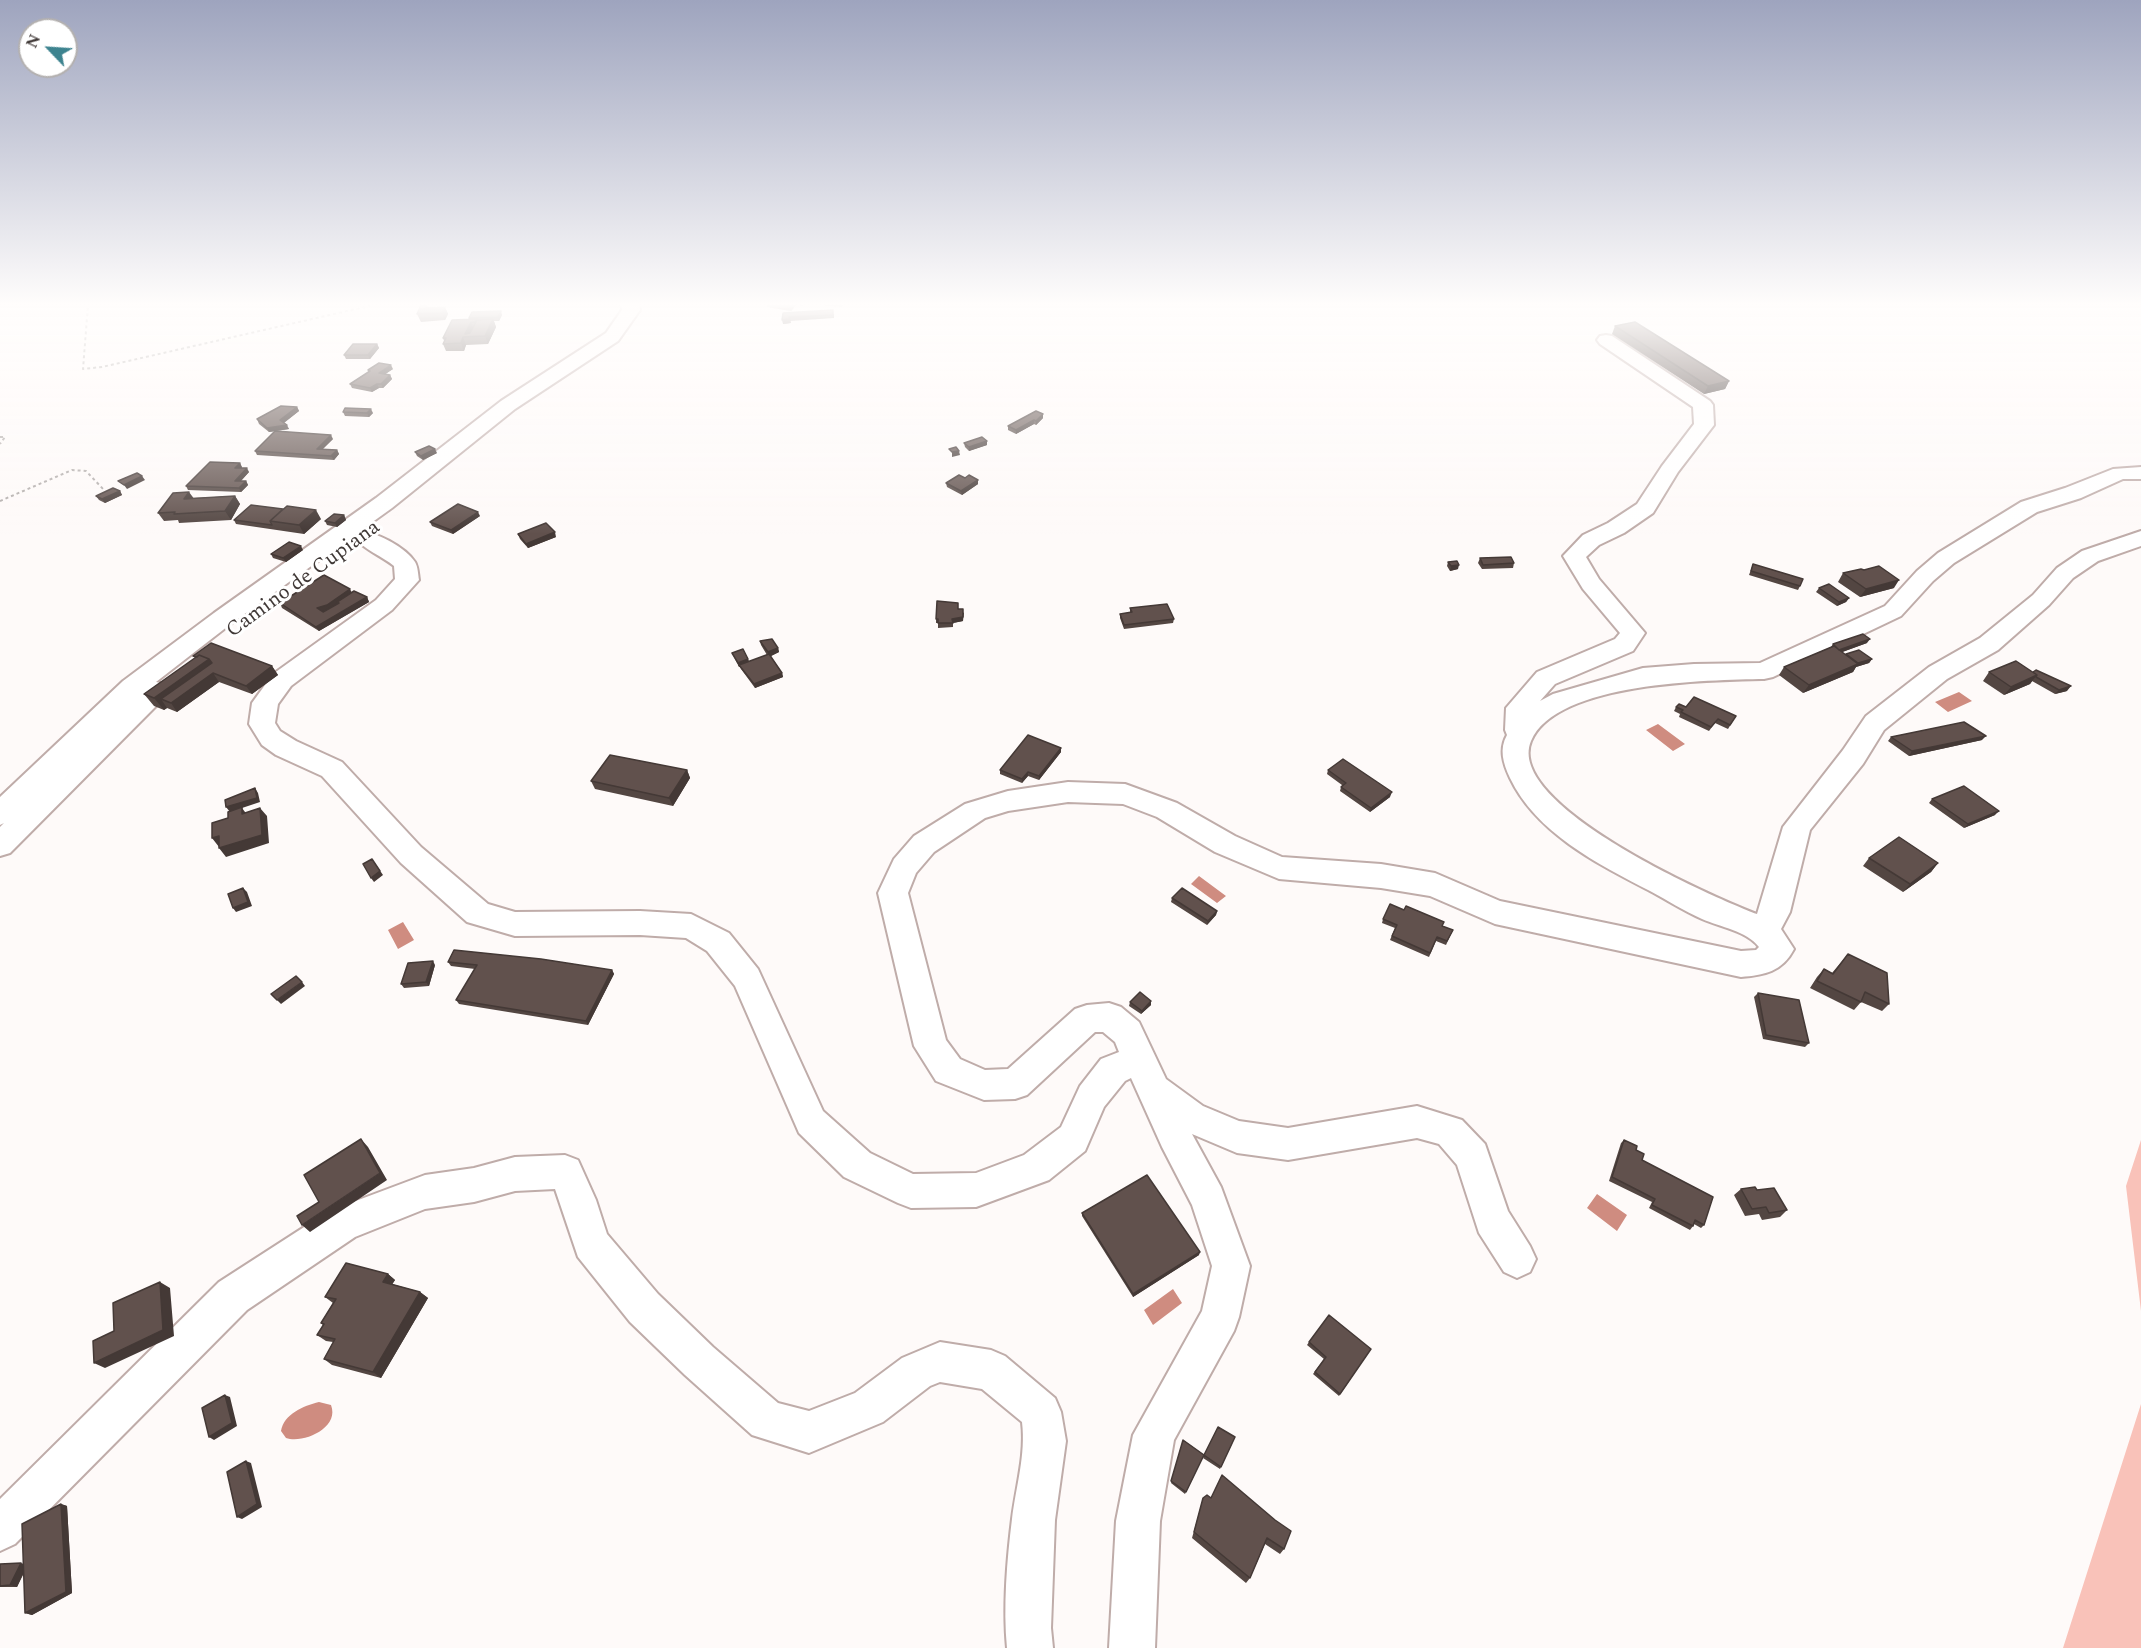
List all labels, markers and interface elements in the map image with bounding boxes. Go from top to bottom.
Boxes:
north arrow [18,18,78,78]
text: N [20,30,47,52]
street label: Camino de Cupiana [222,516,386,644]

